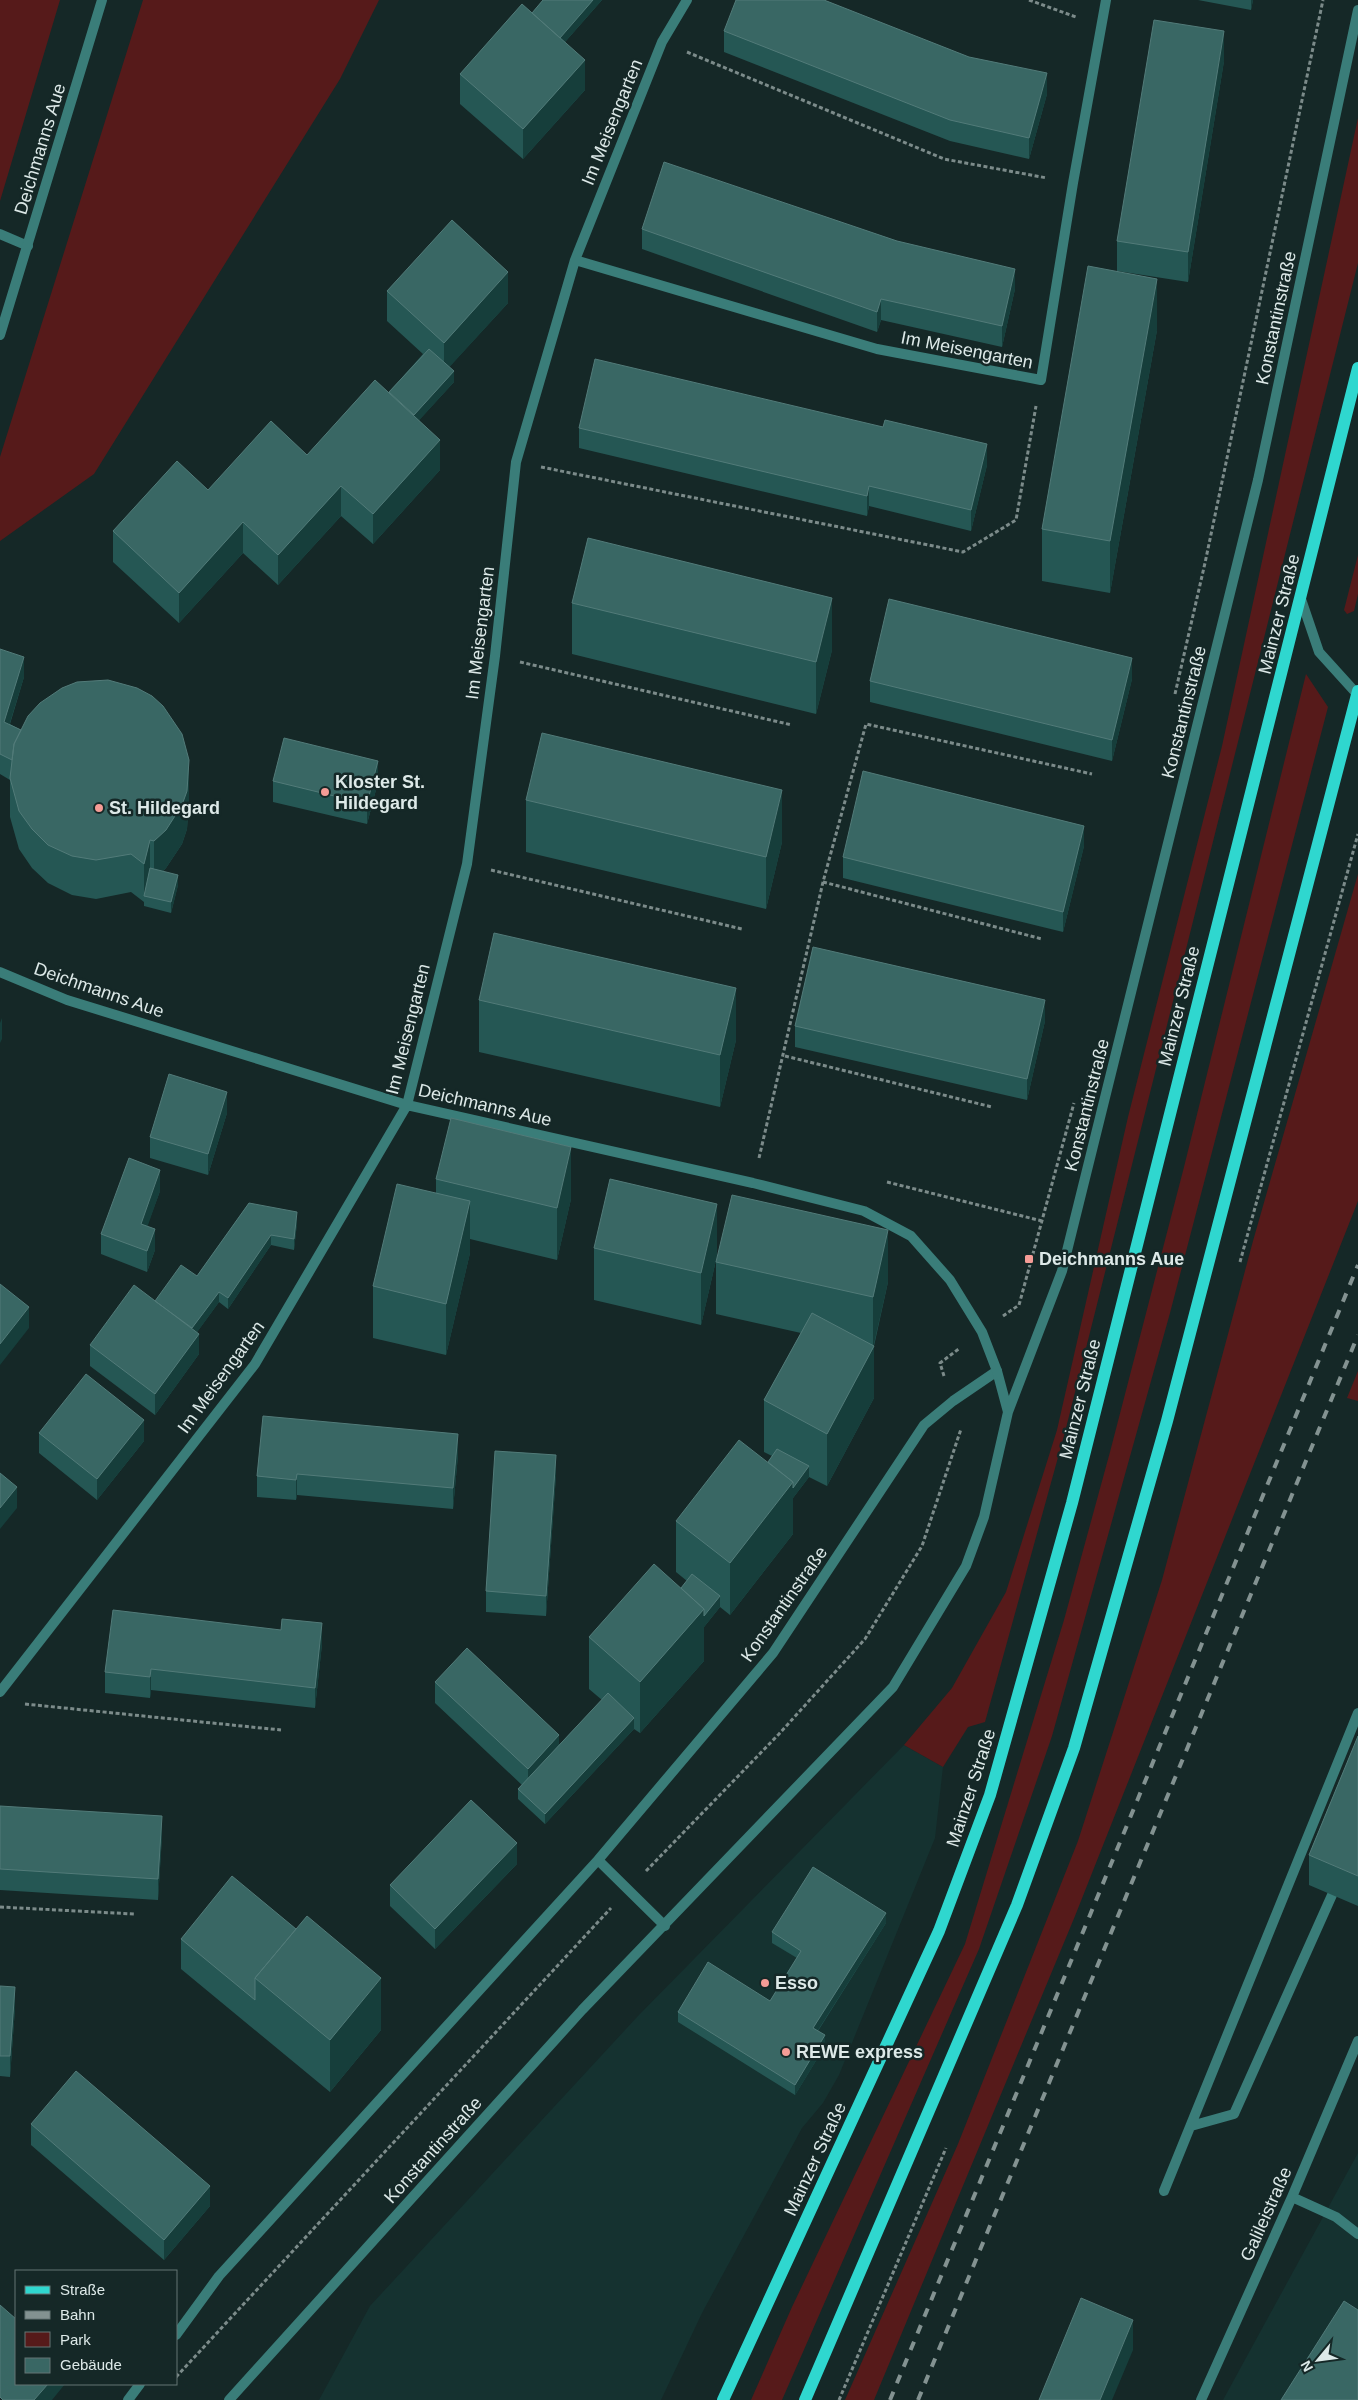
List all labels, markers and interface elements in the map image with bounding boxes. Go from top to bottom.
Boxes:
street label: Im Meisengarten [578,56,646,188]
street label: Deichmanns Aue [11,81,69,217]
street label: Konstantinstraße [1252,249,1300,387]
street label: Im Meisengarten [899,327,1035,373]
street label: Mainzer Straße [1254,552,1304,676]
street label: Im Meisengarten [462,565,498,701]
street label: Konstantinstraße [1158,644,1210,780]
place label: Kloster St. Hildegard [335,772,425,813]
marker: Kloster St. Hildegard [319,786,331,798]
place label: St. Hildegard [109,798,220,818]
marker: St. Hildegard [93,802,105,814]
street label: Mainzer Straße [1154,944,1204,1068]
street label: Deichmanns Aue [31,958,167,1022]
street label: Im Meisengarten [382,962,434,1096]
street label: Konstantinstraße [1061,1037,1113,1173]
street label: Deichmanns Aue [416,1080,554,1130]
place label: Deichmanns Aue [1039,1249,1184,1269]
marker: Deichmanns Aue [1023,1253,1035,1265]
street label: Im Meisengarten [174,1317,268,1437]
street label: Mainzer Straße [1055,1337,1105,1461]
street label: Konstantinstraße [737,1543,831,1665]
street label: Mainzer Straße [942,1726,1000,1850]
place label: Esso [775,1973,818,1993]
marker: Esso [759,1977,771,1989]
place label: REWE express [796,2042,923,2062]
marker: REWE express [780,2046,792,2058]
street label: Konstantinstraße [380,2093,486,2207]
street label: Mainzer Straße [780,2099,850,2219]
street label: Galileistraße [1236,2164,1296,2264]
legend [15,2270,178,2385]
text: Straße [60,2281,105,2298]
text: Bahn [60,2306,95,2323]
text: Park [60,2331,91,2348]
north arrow [1293,2335,1343,2385]
text: Gebäude [60,2356,122,2373]
text: N [1297,2358,1316,2375]

